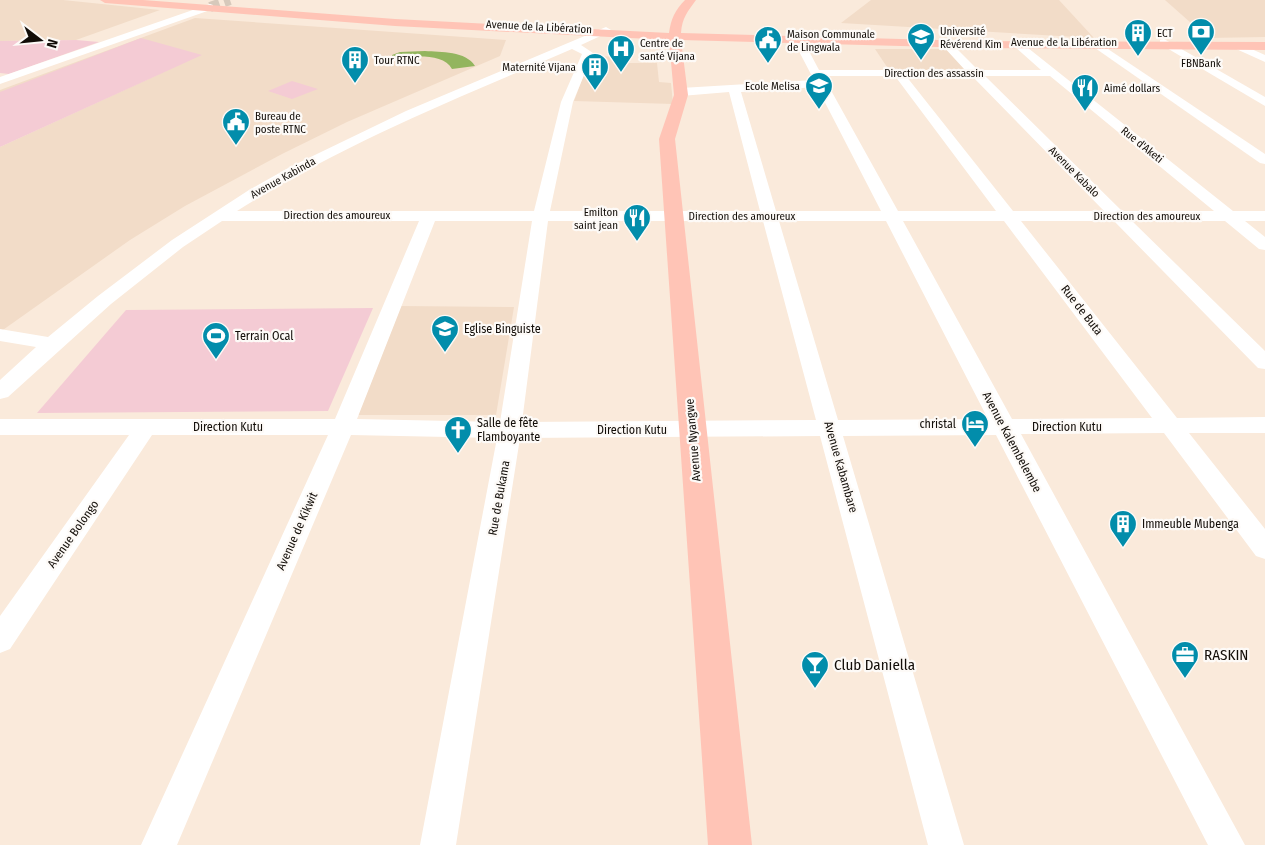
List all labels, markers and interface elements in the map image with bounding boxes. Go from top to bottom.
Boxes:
north arrow [15,15,65,65]
bank icon: FBNBank [1186,17,1216,56]
street label: Avenue de la Libération [486,18,592,36]
building icon: ECT [1123,18,1153,57]
school or university icon: Université Révérend Kim [906,22,936,61]
public building icon: Maison Communale de Lingwala [753,25,783,64]
place label: Université Révérend Kim [940,25,1002,51]
place label: ECT [1157,27,1174,40]
place label: Maison Communale de Lingwala [787,28,875,54]
hospital icon: Centre de santé Vijana [606,34,636,73]
street label: Avenue de la Libération [1011,36,1117,49]
text: N [43,37,61,50]
place label: Centre de santé Vijana [640,37,695,63]
building icon: Tour RTNC [340,45,370,84]
building icon: Maternité Vijana [580,52,610,91]
place label: Tour RTNC [374,54,420,67]
place label: FBNBank [1181,57,1222,70]
place label: Maternité Vijana [502,61,576,74]
street label: Direction des assassin [884,67,984,80]
school or university icon: Ecole Melisa [804,71,834,110]
restaurant icon: Aimé dollars [1070,73,1100,112]
place label: Ecole Melisa [745,80,800,93]
place label: Aimé dollars [1104,82,1161,95]
public building icon: Bureau de poste RTNC [221,107,251,146]
place label: Bureau de poste RTNC [255,110,306,136]
street label: Rue d'Aketi [1118,124,1166,166]
street label: Avenue Kabalo [1046,144,1102,200]
street label: Avenue Kabinda [248,155,318,201]
restaurant icon: Emilton saint jean [622,203,652,242]
place label: Emilton saint jean [574,206,618,232]
street label: Direction des amoureux [284,209,391,222]
street label: Direction des amoureux [689,210,796,223]
street label: Direction des amoureux [1094,210,1201,223]
street label: Rue de Buta [1058,282,1106,338]
school or university icon: Eglise Binguiste [430,314,460,353]
sports icon: Terrain Ocal [201,321,231,360]
place label: Eglise Binguiste [464,322,541,336]
place label: Terrain Ocal [235,329,293,343]
street label: Avenue Kalembelembe [980,389,1045,495]
street label: Avenue Nyangwe [682,398,704,482]
hotel icon: christal [960,409,990,448]
church icon: Salle de fête Flamboyante [443,415,473,454]
place label: Salle de fête Flamboyante [477,416,540,444]
place label: christal [919,417,956,431]
street label: Direction Kutu [193,420,263,434]
street label: Avenue Kabambare [821,420,861,514]
street label: Direction Kutu [1032,420,1102,434]
street label: Direction Kutu [597,423,667,437]
street label: Rue de Bukama [486,459,513,537]
street label: Avenue de Kikwit [274,490,320,572]
street label: Avenue Bolongo [45,498,101,570]
building icon: Immeuble Mubenga [1108,509,1138,548]
place label: Immeuble Mubenga [1142,517,1239,531]
office icon: RASKIN [1170,640,1200,679]
place label: RASKIN [1204,646,1248,664]
bar icon: Club Daniella [800,650,830,689]
place label: Club Daniella [834,656,915,674]

